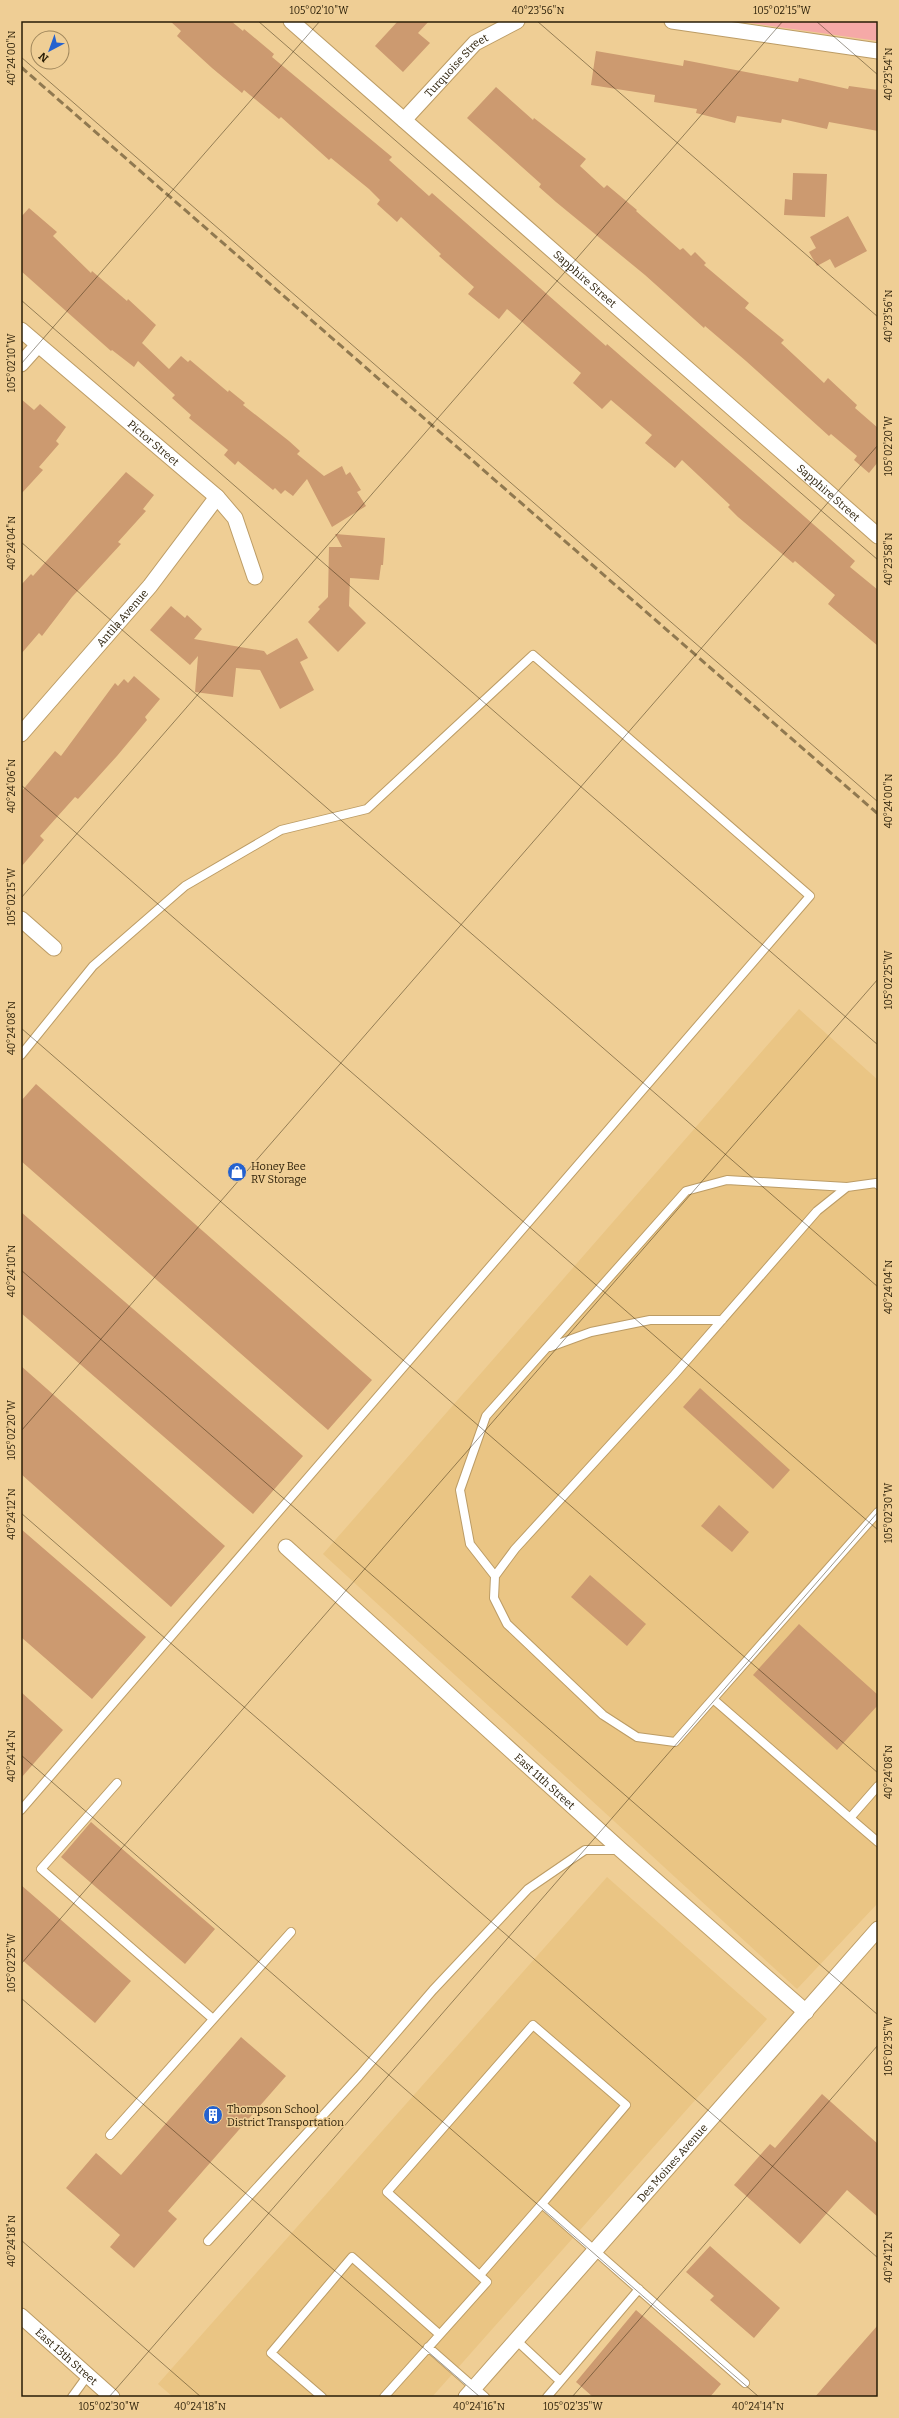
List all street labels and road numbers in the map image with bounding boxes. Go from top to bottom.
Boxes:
street label: Turquoise Street [422,31,490,100]
street label: Sapphire Street [550,248,619,310]
street label: Pictor Street [125,418,182,469]
street label: Sapphire Street [794,462,862,524]
street label: Antila Avenue [94,587,151,650]
street label: East 11th Street [512,1751,577,1812]
street label: Des Moines Avenue [635,2121,710,2205]
street label: East 13th Street [32,2326,100,2388]

